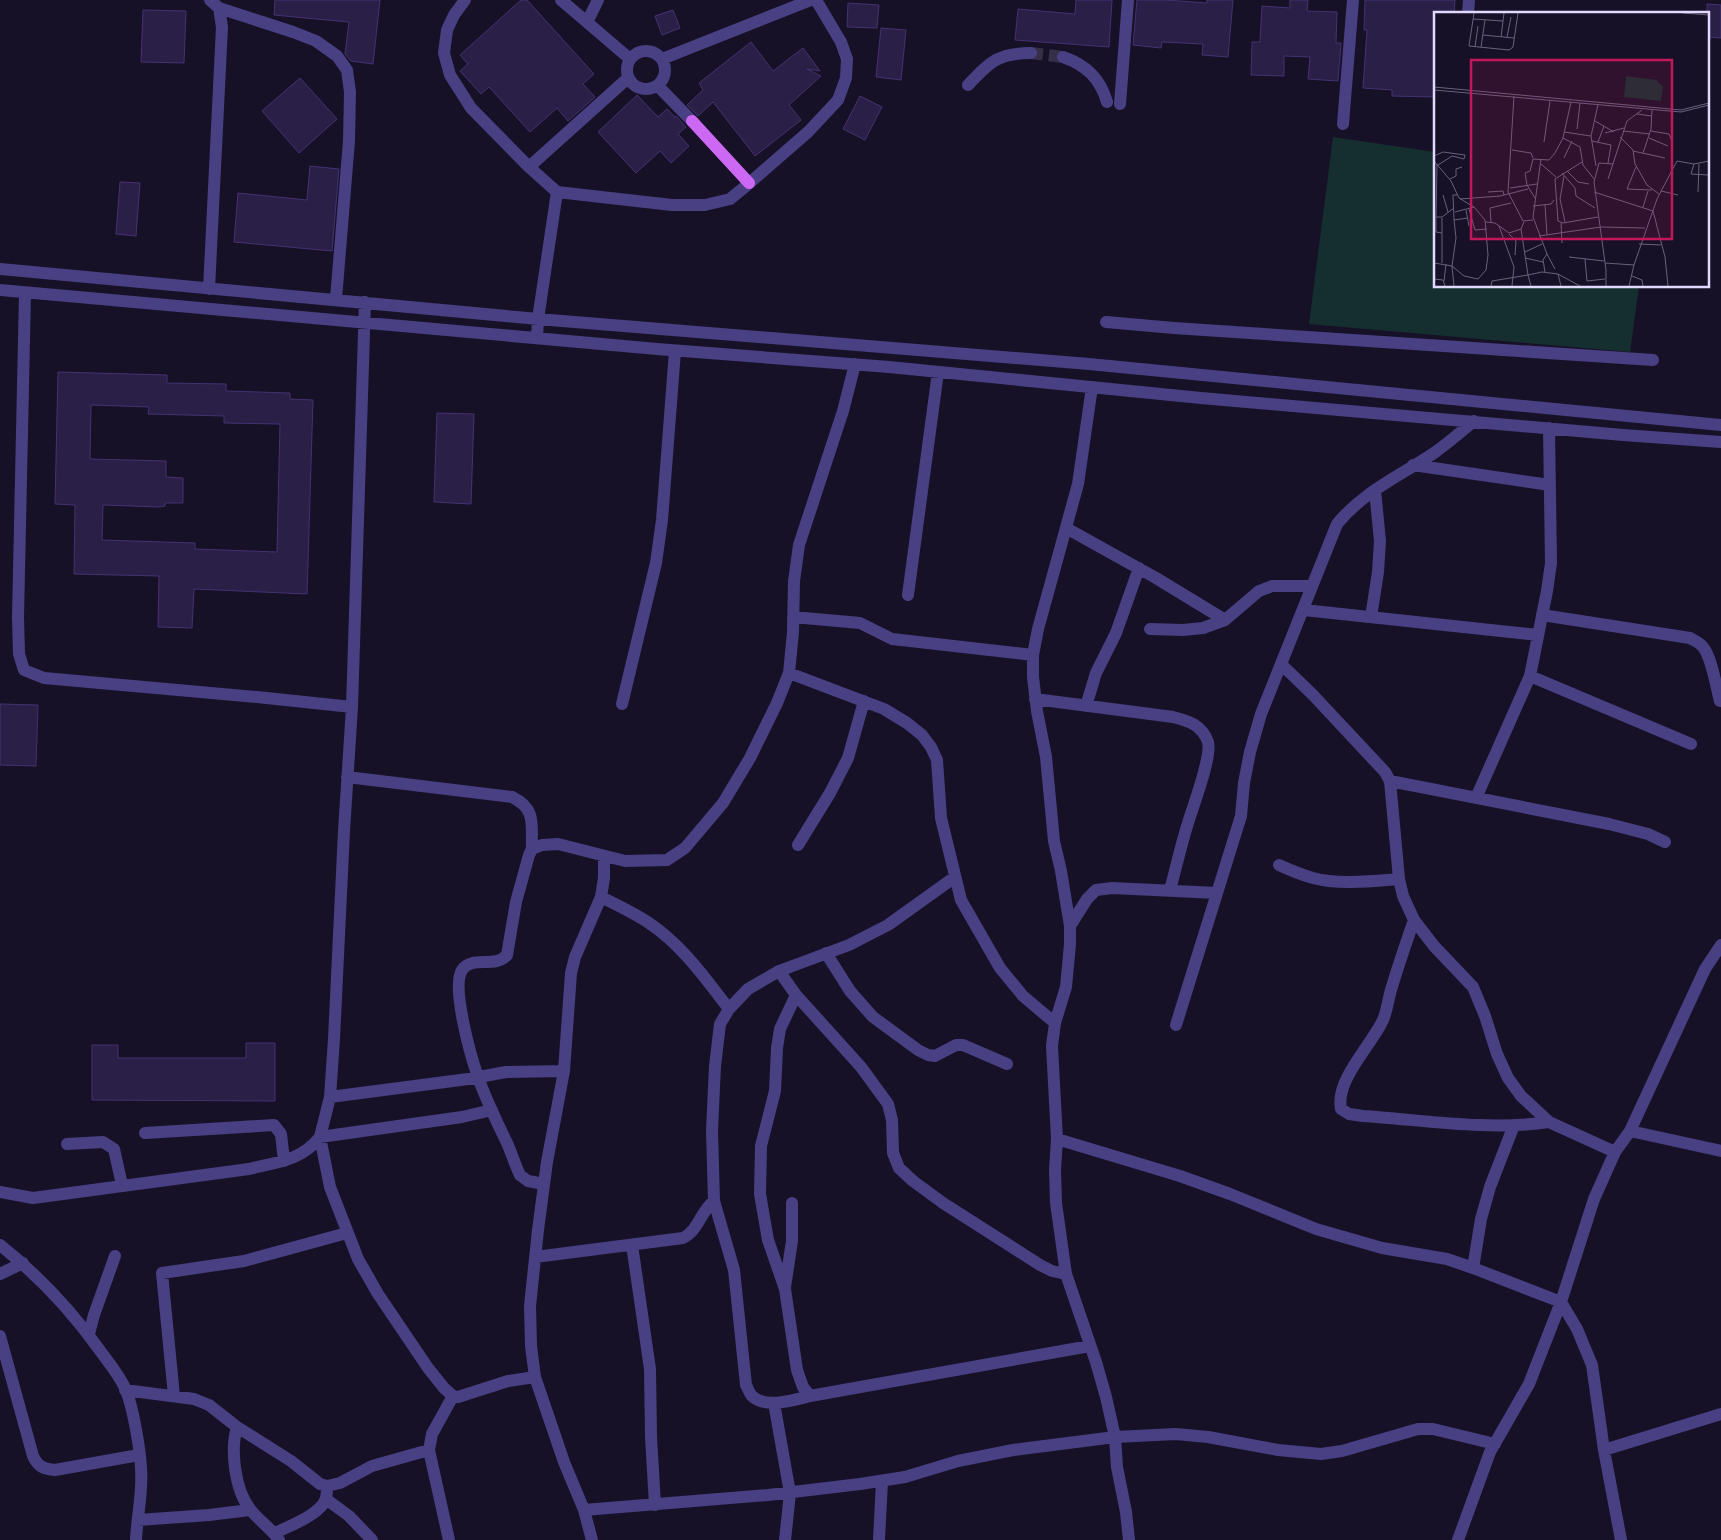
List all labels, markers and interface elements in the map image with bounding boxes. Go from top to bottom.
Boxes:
inset map [1434,12,1708,288]

